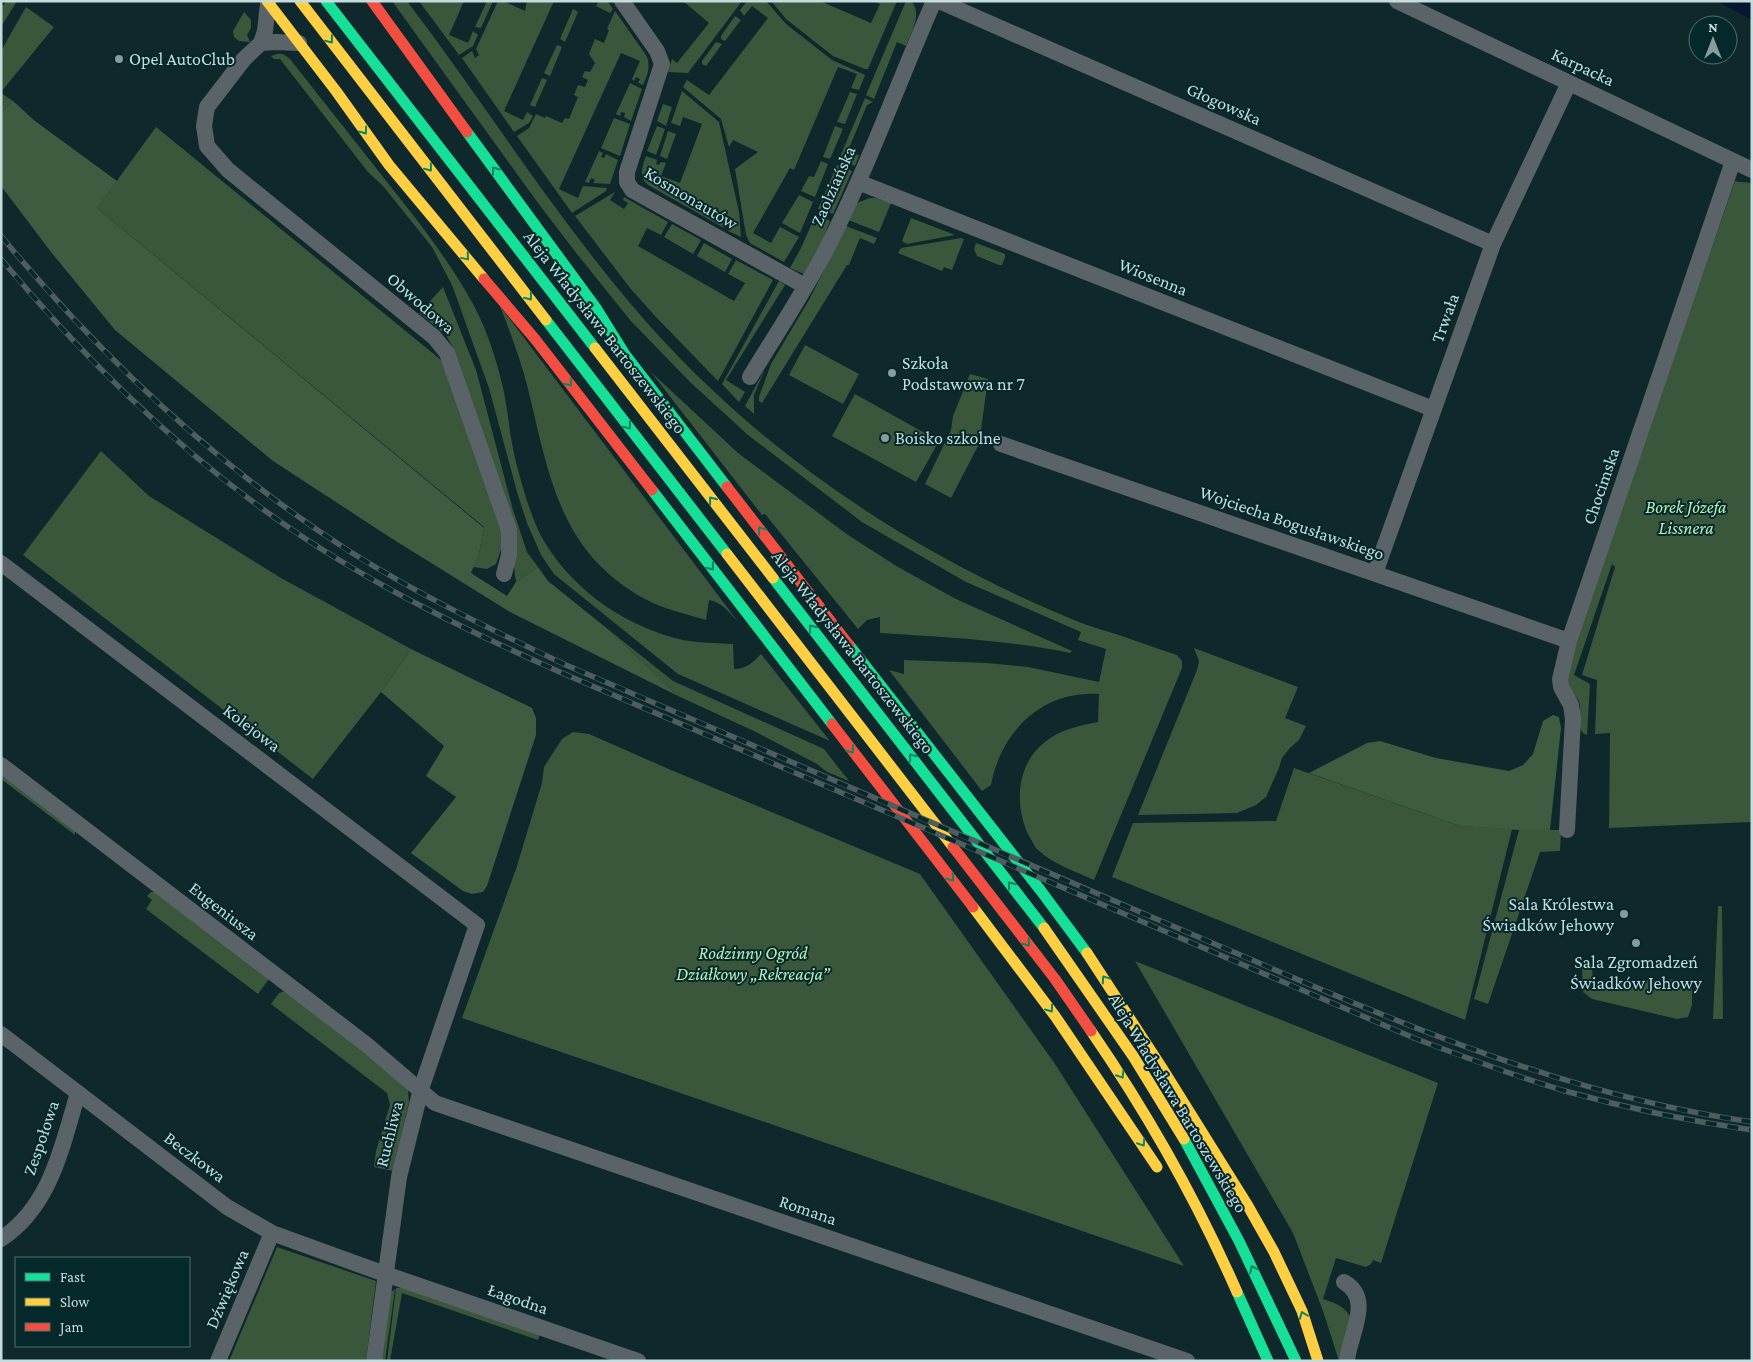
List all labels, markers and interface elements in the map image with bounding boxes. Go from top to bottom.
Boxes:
north arrow [1688,15,1738,65]
text: N [1708,19,1718,35]
one-way arrow [324,34,333,44]
street label: Karpacka [1548,44,1618,90]
place label: Opel AutoClub [129,49,235,69]
marker: Opel AutoClub [113,53,125,65]
street label: Głogowska [1184,79,1264,129]
one-way arrow [359,125,367,134]
street label: Zaolziańska [806,143,860,229]
one-way arrow [424,162,432,171]
street label: Kosmonautów [641,162,742,234]
one-way arrow [492,166,501,176]
street label: Aleja Władysława Bartoszewskiego [519,227,690,438]
one-way arrow [461,252,470,261]
street label: Wiosenna [1116,254,1190,300]
street label: Obwodowa [383,268,459,338]
one-way arrow [523,291,531,300]
street label: Trwała [1427,291,1463,345]
place label: Szkoła Podstawowa nr 7 [902,353,1025,394]
marker: Szkoła Podstawowa nr 7 [886,367,898,379]
one-way arrow [563,377,572,387]
one-way arrow [622,420,631,429]
place label: Boisko szkolne [895,428,1001,448]
marker: Boisko szkolne [879,432,891,444]
street label: Chocimska [1579,445,1623,527]
street label: Wojciecha Bogusławskiego [1197,482,1387,565]
one-way arrow [710,497,718,506]
park label: Borek Józefa Lissnera [1645,497,1727,538]
one-way arrow [758,526,767,536]
street label: Aleja Władysława Bartoszewskiego [767,547,938,758]
one-way arrow [705,561,714,571]
one-way arrow [808,625,817,634]
street label: Kolejowa [219,700,285,757]
one-way arrow [845,744,854,753]
one-way arrow [909,754,917,763]
one-way arrow [945,872,954,882]
street label: Eugeniusza [185,878,263,944]
one-way arrow [1008,881,1017,891]
place label: Sala Królestwa Świadków Jehowy [1483,894,1615,935]
marker: Sala Królestwa Świadków Jehowy [1618,908,1630,920]
one-way arrow [1021,937,1030,946]
marker: Sala Zgromadzeń Świadków Jehowy [1630,937,1642,949]
park label: Rodzinny Ogród Działkowy „Rekreacja” [676,943,830,985]
place label: Sala Zgromadzeń Świadków Jehowy [1570,952,1702,993]
one-way arrow [1102,975,1111,985]
street label: Aleja Władysława Bartoszewskiego [1104,990,1251,1217]
one-way arrow [1044,1003,1053,1013]
one-way arrow [1114,1070,1124,1079]
street label: Zespołowa [19,1098,63,1178]
street label: Ruchliwa [371,1099,407,1169]
street label: Beczkowa [160,1127,230,1187]
one-way arrow [1136,1138,1145,1147]
street label: Romana [777,1191,839,1229]
street label: Dźwiękowa [201,1246,253,1332]
legend [15,1257,190,1347]
one-way arrow [1249,1265,1259,1274]
text: Fast [60,1269,86,1285]
street label: Łagodna [485,1279,551,1319]
text: Slow [60,1294,90,1310]
one-way arrow [1299,1311,1309,1319]
text: Jam [58,1319,83,1336]

